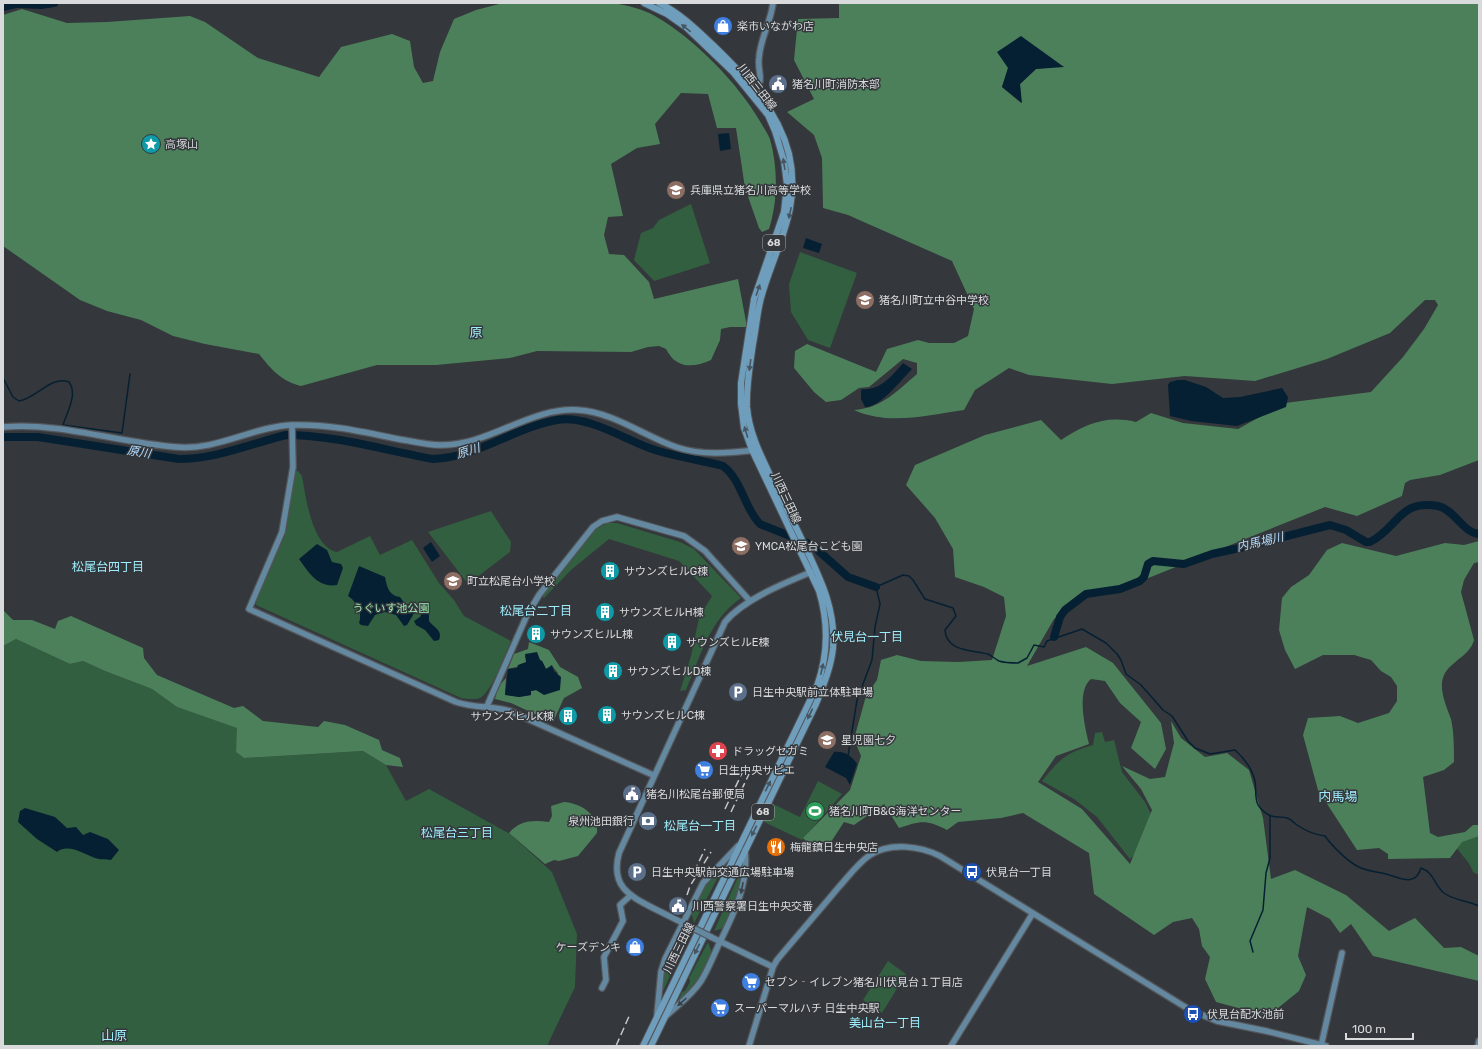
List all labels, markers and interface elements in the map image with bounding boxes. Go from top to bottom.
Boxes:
shop icon: 楽市いながわ店 [712,15,734,37]
place label: 楽市いながわ店 [737,20,814,33]
one-way arrow [681,24,691,32]
street label: 川西三田線 [735,61,779,113]
public building icon: 猪名川町消防本部 [767,73,789,95]
place label: 猪名川町消防本部 [792,78,880,91]
place icon: 高塚山 [140,133,162,155]
place label: 高塚山 [165,138,198,151]
one-way arrow [781,158,787,170]
school or university icon: 兵庫県立猪名川高等学校 [665,179,687,201]
place label: 兵庫県立猪名川高等学校 [690,184,811,197]
one-way arrow [786,207,792,219]
road number: 68 [763,235,785,251]
one-way arrow [755,283,761,295]
school or university icon: 猪名川町立中谷中学校 [854,289,876,311]
place label: 猪名川町立中谷中学校 [879,294,989,307]
district label: 原 [469,325,483,340]
one-way arrow [747,359,753,371]
one-way arrow [743,425,749,437]
water label: 原川 [454,440,483,461]
water label: 原川 [126,443,154,461]
street label: 川西三田線 [768,470,804,526]
water label: 内馬場川 [1235,529,1287,554]
school or university icon: YMCA松尾台こども園 [730,535,752,557]
place label: YMCA松尾台こども園 [755,540,862,553]
district label: 松尾台四丁目 [72,560,144,574]
building icon: サウンズヒルG棟 [599,560,621,582]
place label: サウンズヒルG棟 [624,565,708,578]
school or university icon: 町立松尾台小学校 [442,570,464,592]
place label: 町立松尾台小学校 [467,575,555,588]
building icon: サウンズヒルH棟 [594,601,616,623]
park label: うぐいす池公園 [353,602,430,615]
district label: 松尾台二丁目 [500,604,572,618]
place label: サウンズヒルH棟 [619,606,704,619]
building icon: サウンズヒルL棟 [525,623,547,645]
place label: サウンズヒルL棟 [550,628,633,641]
district label: 伏見台一丁目 [831,630,903,644]
building icon: サウンズヒルE棟 [661,631,683,653]
place label: サウンズヒルE棟 [686,636,769,649]
building icon: サウンズヒルD棟 [602,660,624,682]
one-way arrow [820,662,826,675]
place label: サウンズヒルD棟 [627,665,711,678]
parking icon: 日生中央駅前立体駐車場 [727,681,749,703]
place label: 日生中央駅前立体駐車場 [752,686,873,699]
building icon: サウンズヒルC棟 [596,704,618,726]
building icon: サウンズヒルK棟 [557,705,579,727]
place label: サウンズヒルC棟 [621,709,705,722]
one-way arrow [807,709,813,720]
place label: サウンズヒルK棟 [471,710,554,723]
school or university icon: 星児園七夕 [816,729,838,751]
place label: 星児園七夕 [841,734,896,747]
pharmacy icon: ドラッグセガミ [707,740,729,762]
place label: ドラッグセガミ [732,745,809,758]
supermarket icon: 日生中央サピエ [693,759,715,781]
place label: 日生中央サピエ [718,764,795,777]
one-way arrow [765,781,771,792]
public building icon: 猪名川松尾台郵便局 [621,783,643,805]
place label: 猪名川松尾台郵便局 [646,788,745,801]
district label: 内馬場 [1318,789,1358,804]
sports icon: 猪名川町B&G海洋センター [804,800,826,822]
road number: 68 [752,804,774,820]
place label: 猪名川町B&G海洋センター [829,805,961,818]
bank icon: 泉州池田銀行 [637,810,659,832]
place label: 泉州池田銀行 [568,815,634,828]
district label: 松尾台一丁目 [664,819,736,833]
district label: 松尾台三丁目 [421,826,493,840]
one-way arrow [751,826,757,837]
restaurant icon: 梅龍鎮日生中央店 [765,836,787,858]
place label: 梅龍鎮日生中央店 [790,841,878,854]
parking icon: 日生中央駅前交通広場駐車場 [626,861,648,883]
bus stop icon: 伏見台一丁目 [961,861,983,883]
place label: 日生中央駅前交通広場駐車場 [651,866,794,879]
place label: 伏見台一丁目 [986,866,1052,879]
one-way arrow [738,882,744,894]
public building icon: 川西警察署日生中央交番 [667,895,689,917]
place label: 川西警察署日生中央交番 [692,900,813,913]
street label: 川西三田線 [661,920,697,976]
shop icon: ケーズデンキ [624,936,646,958]
place label: ケーズデンキ [556,941,621,954]
one-way arrow [694,943,701,954]
supermarket icon: セブン‐イレブン猪名川伏見台１丁目店 [740,971,762,993]
place label: セブン‐イレブン猪名川伏見台１丁目店 [765,976,963,989]
one-way arrow [676,997,687,1006]
supermarket icon: スーパーマルハチ 日生中央駅 [709,997,731,1019]
place label: スーパーマルハチ 日生中央駅 [734,1002,880,1015]
bus stop icon: 伏見台配水池前 [1182,1003,1204,1025]
place label: 伏見台配水池前 [1207,1008,1284,1021]
scale bar [1346,1015,1413,1041]
district label: 美山台一丁目 [849,1016,921,1030]
text: 100 m [1352,1022,1386,1036]
district label: 山原 [101,1028,127,1043]

